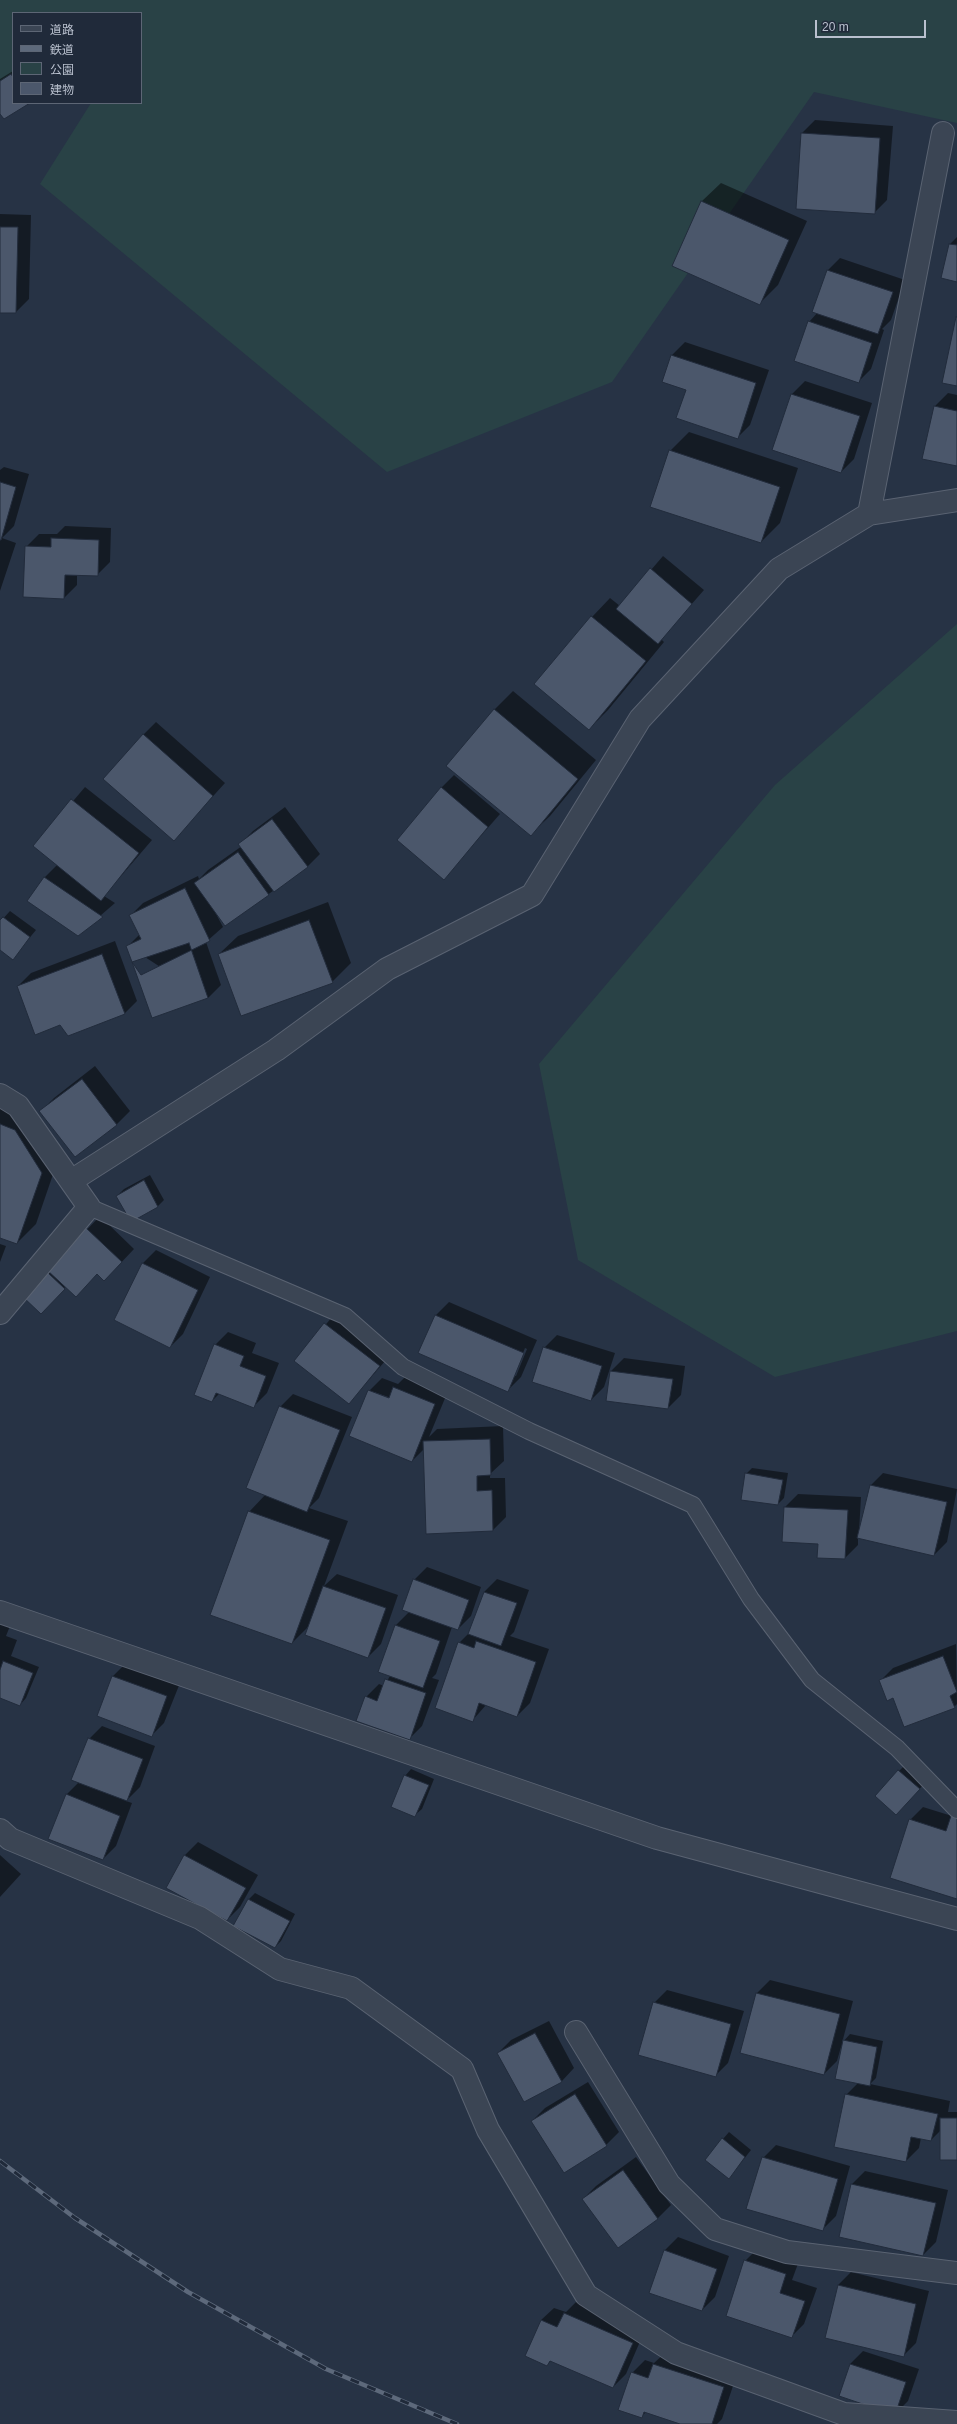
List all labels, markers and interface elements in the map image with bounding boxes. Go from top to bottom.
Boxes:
legend [12,12,142,104]
scale bar [817,12,928,38]
text: 20 m [822,20,849,34]
text: 道路 [50,23,74,37]
text: 鉄道 [50,43,74,57]
text: 公園 [50,63,74,77]
text: 建物 [50,83,74,97]

